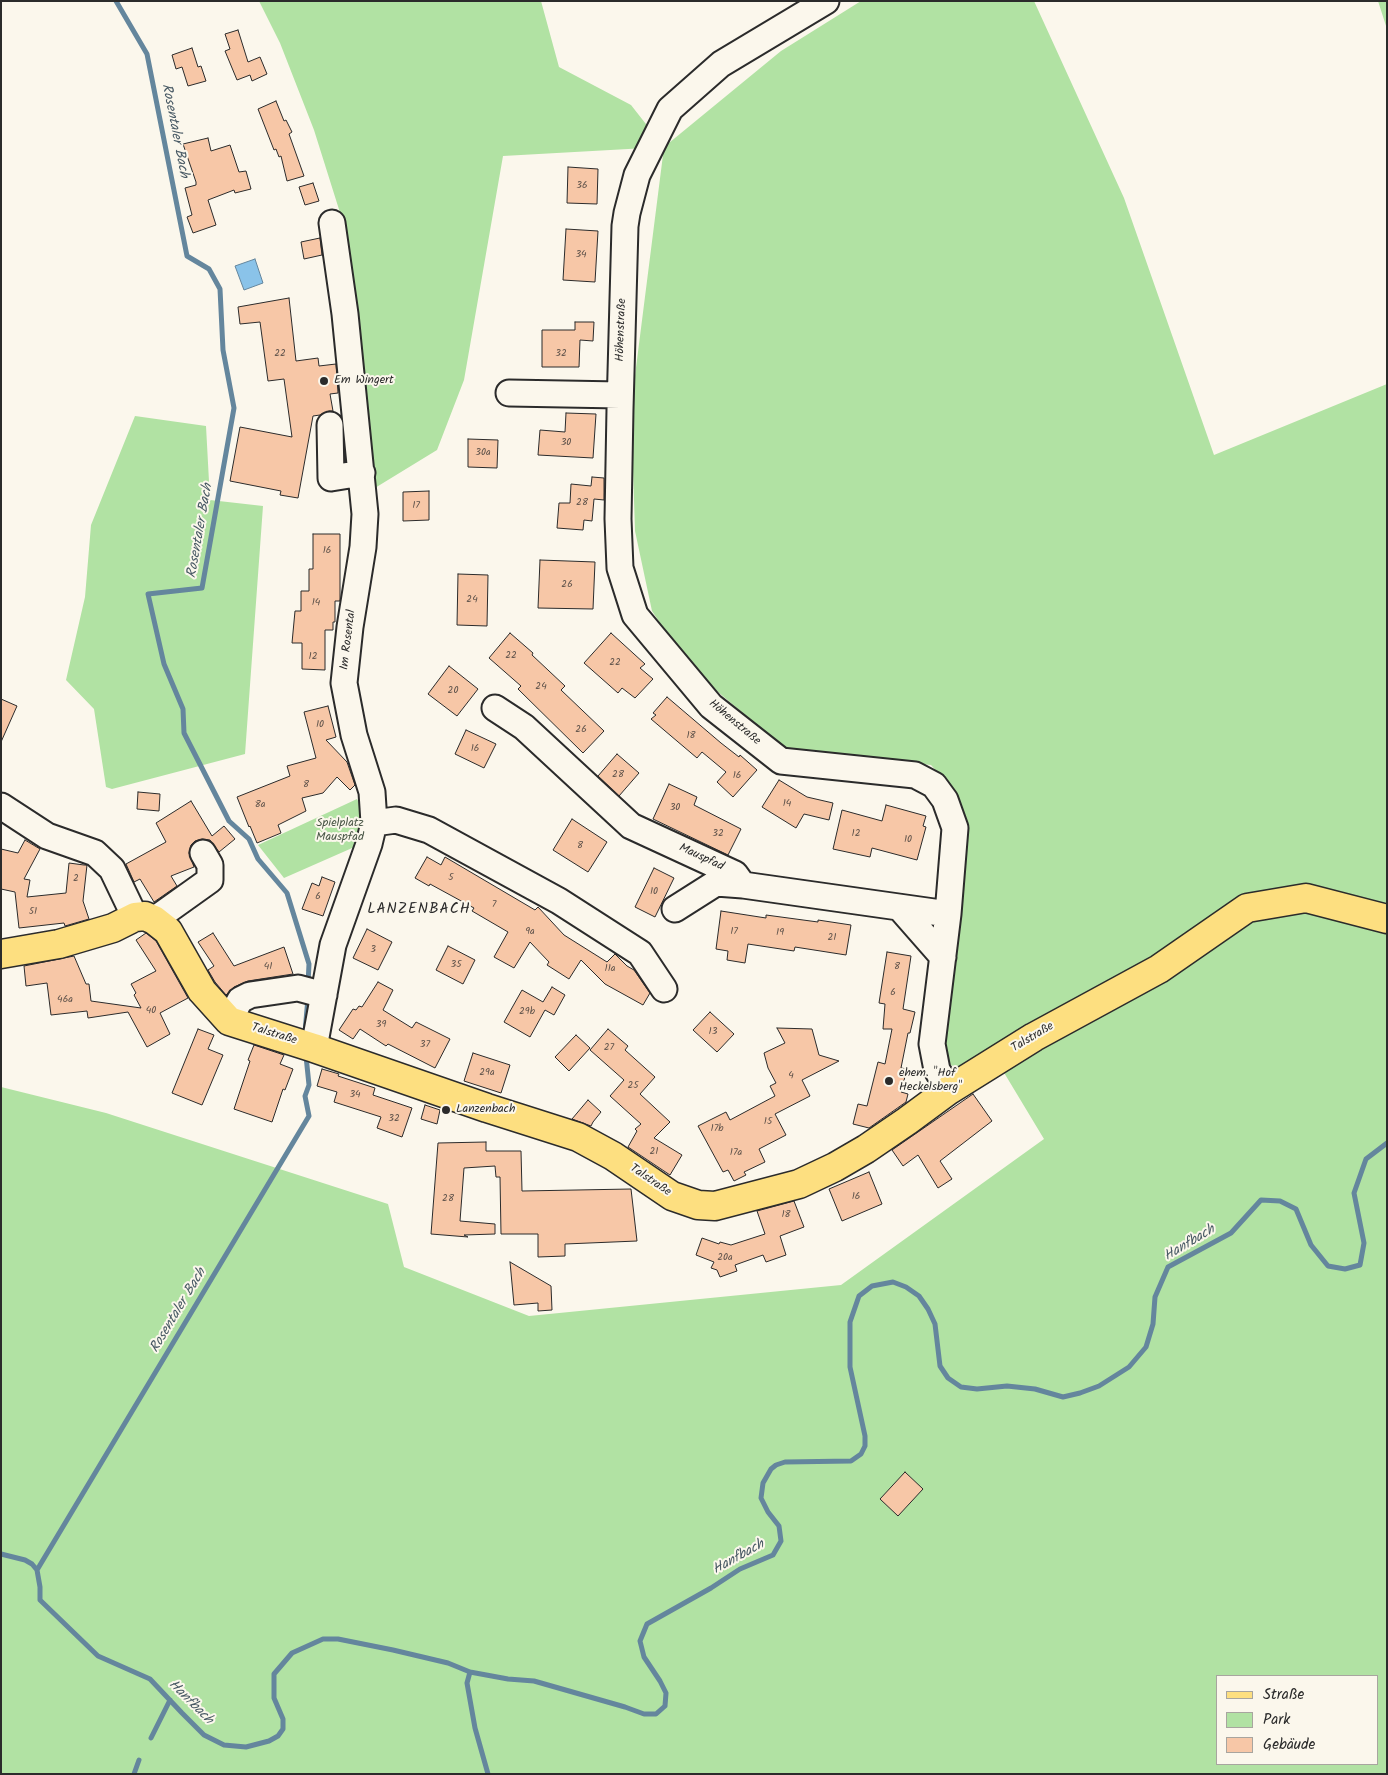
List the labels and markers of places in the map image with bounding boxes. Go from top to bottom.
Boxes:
place label: Em Wingert [334,374,394,388]
marker: Em Wingert [318,375,330,387]
place label: ehem. "Hof Heckelsberg" [899,1067,962,1095]
marker: ehem. "Hof Heckelsberg" [883,1075,895,1087]
place label: Lanzenbach [456,1103,515,1117]
marker: Lanzenbach [440,1104,452,1116]

